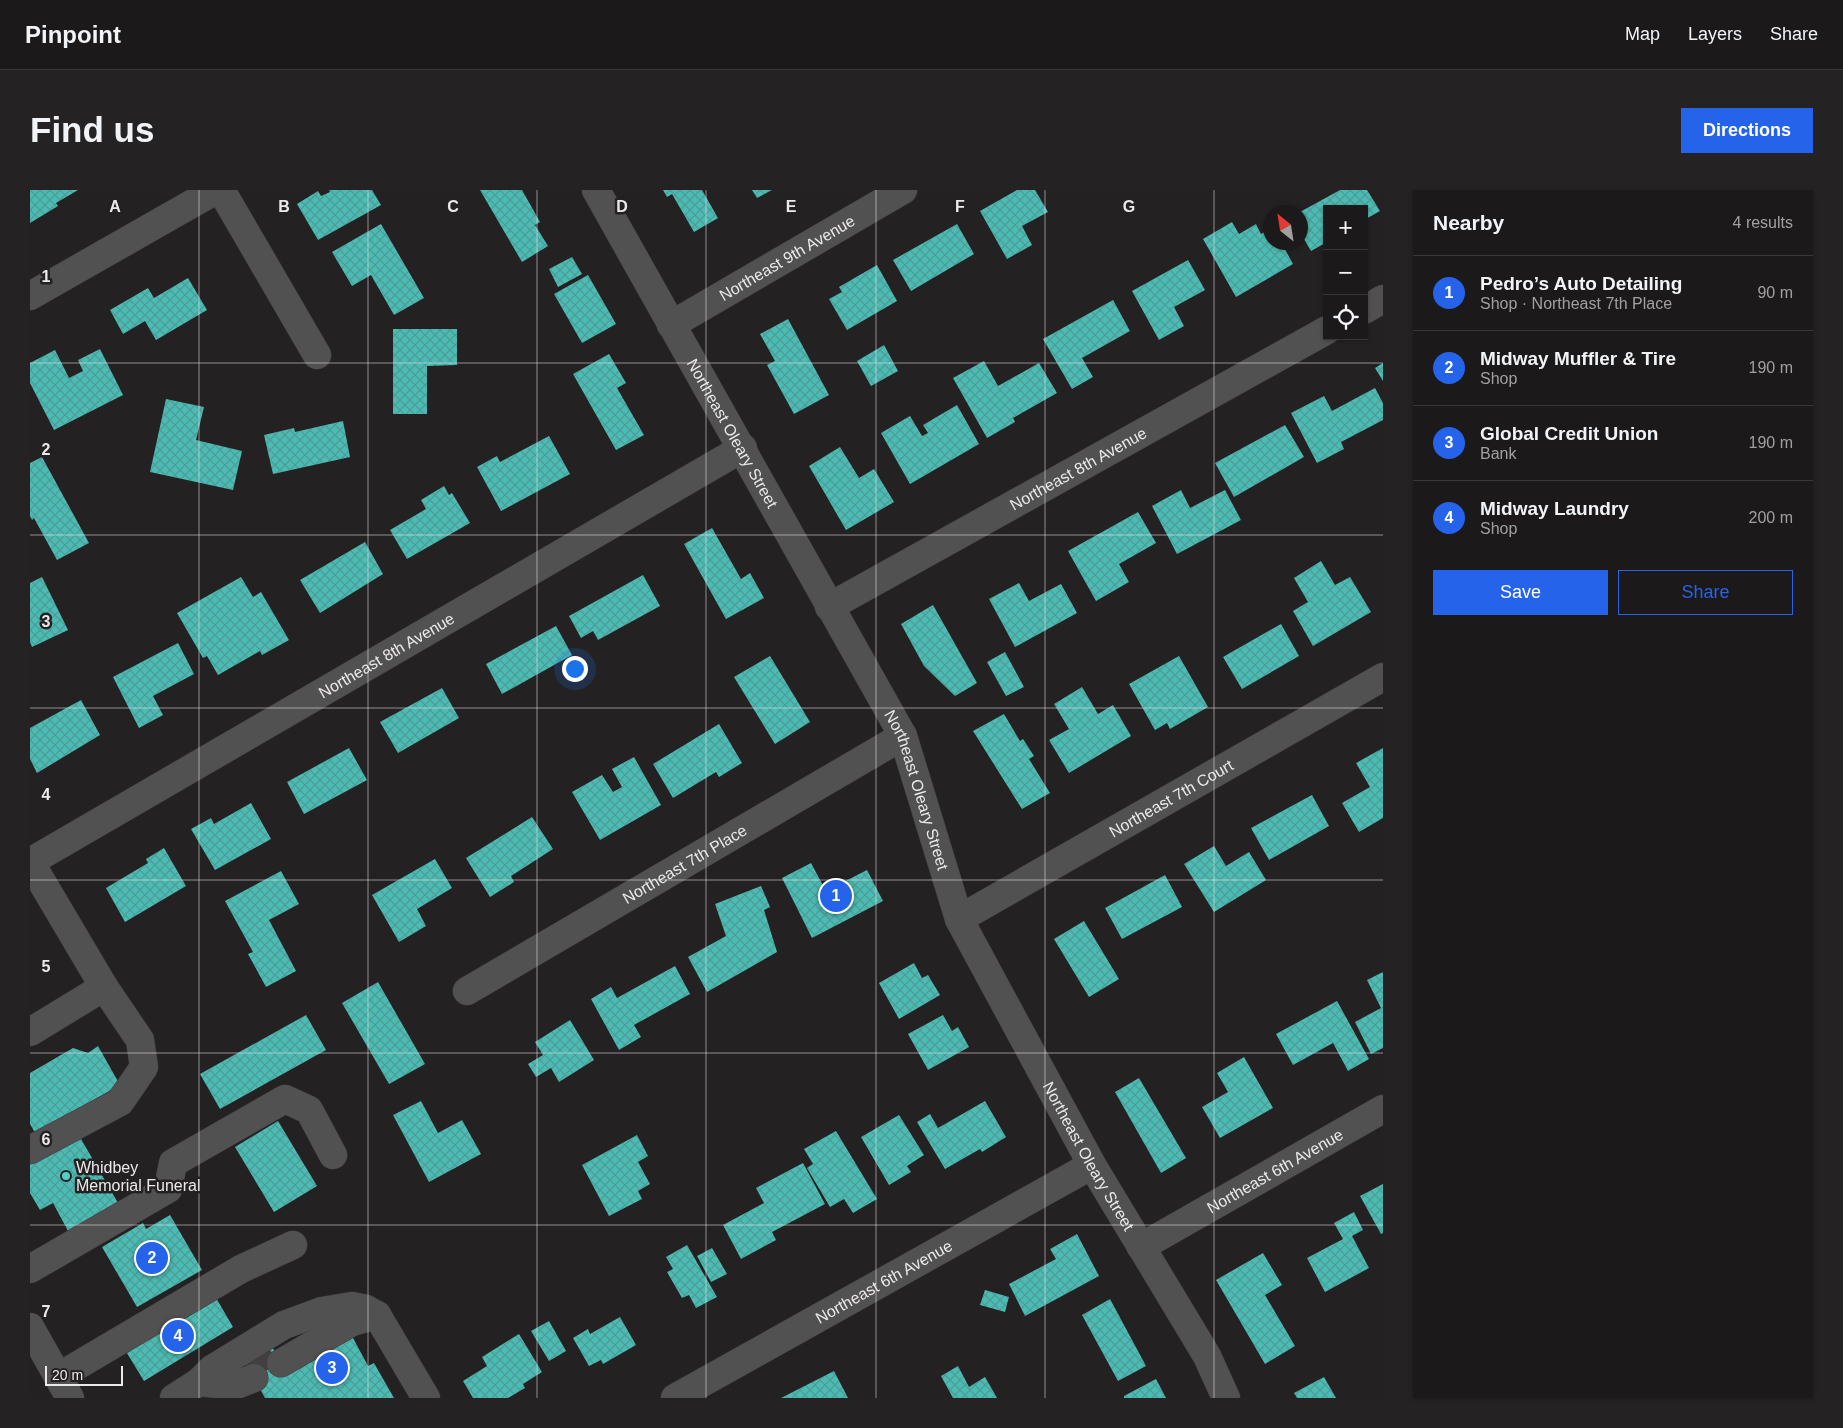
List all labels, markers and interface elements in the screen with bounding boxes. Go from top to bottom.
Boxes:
text: Pinpoint [25,21,121,48]
text: Map [1625,24,1660,44]
text: Layers [1688,24,1742,44]
text: Share [1770,24,1818,44]
button: Directions [1681,108,1813,153]
text: Find us [30,110,154,149]
text: A [109,198,121,215]
text: B [278,198,290,215]
text: C [447,198,459,215]
text: D [616,198,628,215]
text: E [786,198,797,215]
text: F [955,198,965,215]
text: G [1123,198,1135,215]
north arrow [1263,205,1308,250]
map controls [1323,205,1368,340]
button: + [1323,205,1368,250]
text: Nearby [1433,211,1504,234]
street label: Northeast 9th Avenue [716,212,858,304]
text: 4 results [1733,214,1793,231]
button: − [1323,250,1368,295]
text: 1 [42,268,51,285]
text: Pedro’s Auto Detailing [1480,273,1682,294]
text: 1 [1445,284,1453,301]
text: 90 m [1757,284,1793,301]
button: locate [1323,295,1368,340]
text: Shop · Northeast 7th Place [1480,295,1672,312]
text: Midway Muffler & Tire [1480,348,1676,369]
street label: Northeast Oleary Street [684,356,781,511]
text: 2 [1445,359,1453,376]
text: 190 m [1749,359,1793,376]
text: Shop [1480,370,1517,387]
text: Global Credit Union [1480,423,1658,444]
street label: Northeast 8th Avenue [1007,424,1150,514]
text: 3 [1445,434,1453,451]
text: 190 m [1749,434,1793,451]
text: 2 [42,441,51,458]
text: Bank [1480,445,1516,462]
text: Midway Laundry [1480,498,1629,519]
text: 4 [1445,509,1453,526]
text: 200 m [1749,509,1793,526]
text: Shop [1480,520,1517,537]
button: Save [1433,570,1608,615]
button: Share [1618,570,1793,615]
street label: Northeast 8th Avenue [316,610,457,701]
text: 3 [42,613,51,630]
your location [562,656,588,682]
street label: Northeast Oleary Street [881,707,952,873]
street label: Northeast 7th Court [1106,756,1237,841]
text: 4 [42,786,51,803]
street label: Northeast 7th Place [620,821,750,907]
pin: 1 [820,877,852,915]
text: 5 [42,958,51,975]
street label: Northeast Oleary Street [1040,1079,1138,1234]
street label: Northeast 6th Avenue [1204,1126,1346,1217]
text: 6 [42,1131,51,1148]
place label: Whidbey Memorial Funeral [76,1159,200,1194]
marker: Whidbey Memorial Funeral [60,1170,72,1182]
street label: Northeast 6th Avenue [813,1237,955,1327]
pin: 2 [136,1239,168,1277]
text: 7 [42,1303,51,1320]
pin: 4 [162,1317,194,1355]
pin: 3 [316,1349,348,1387]
scale bar [45,1363,122,1386]
text: 20 m [52,1367,83,1383]

